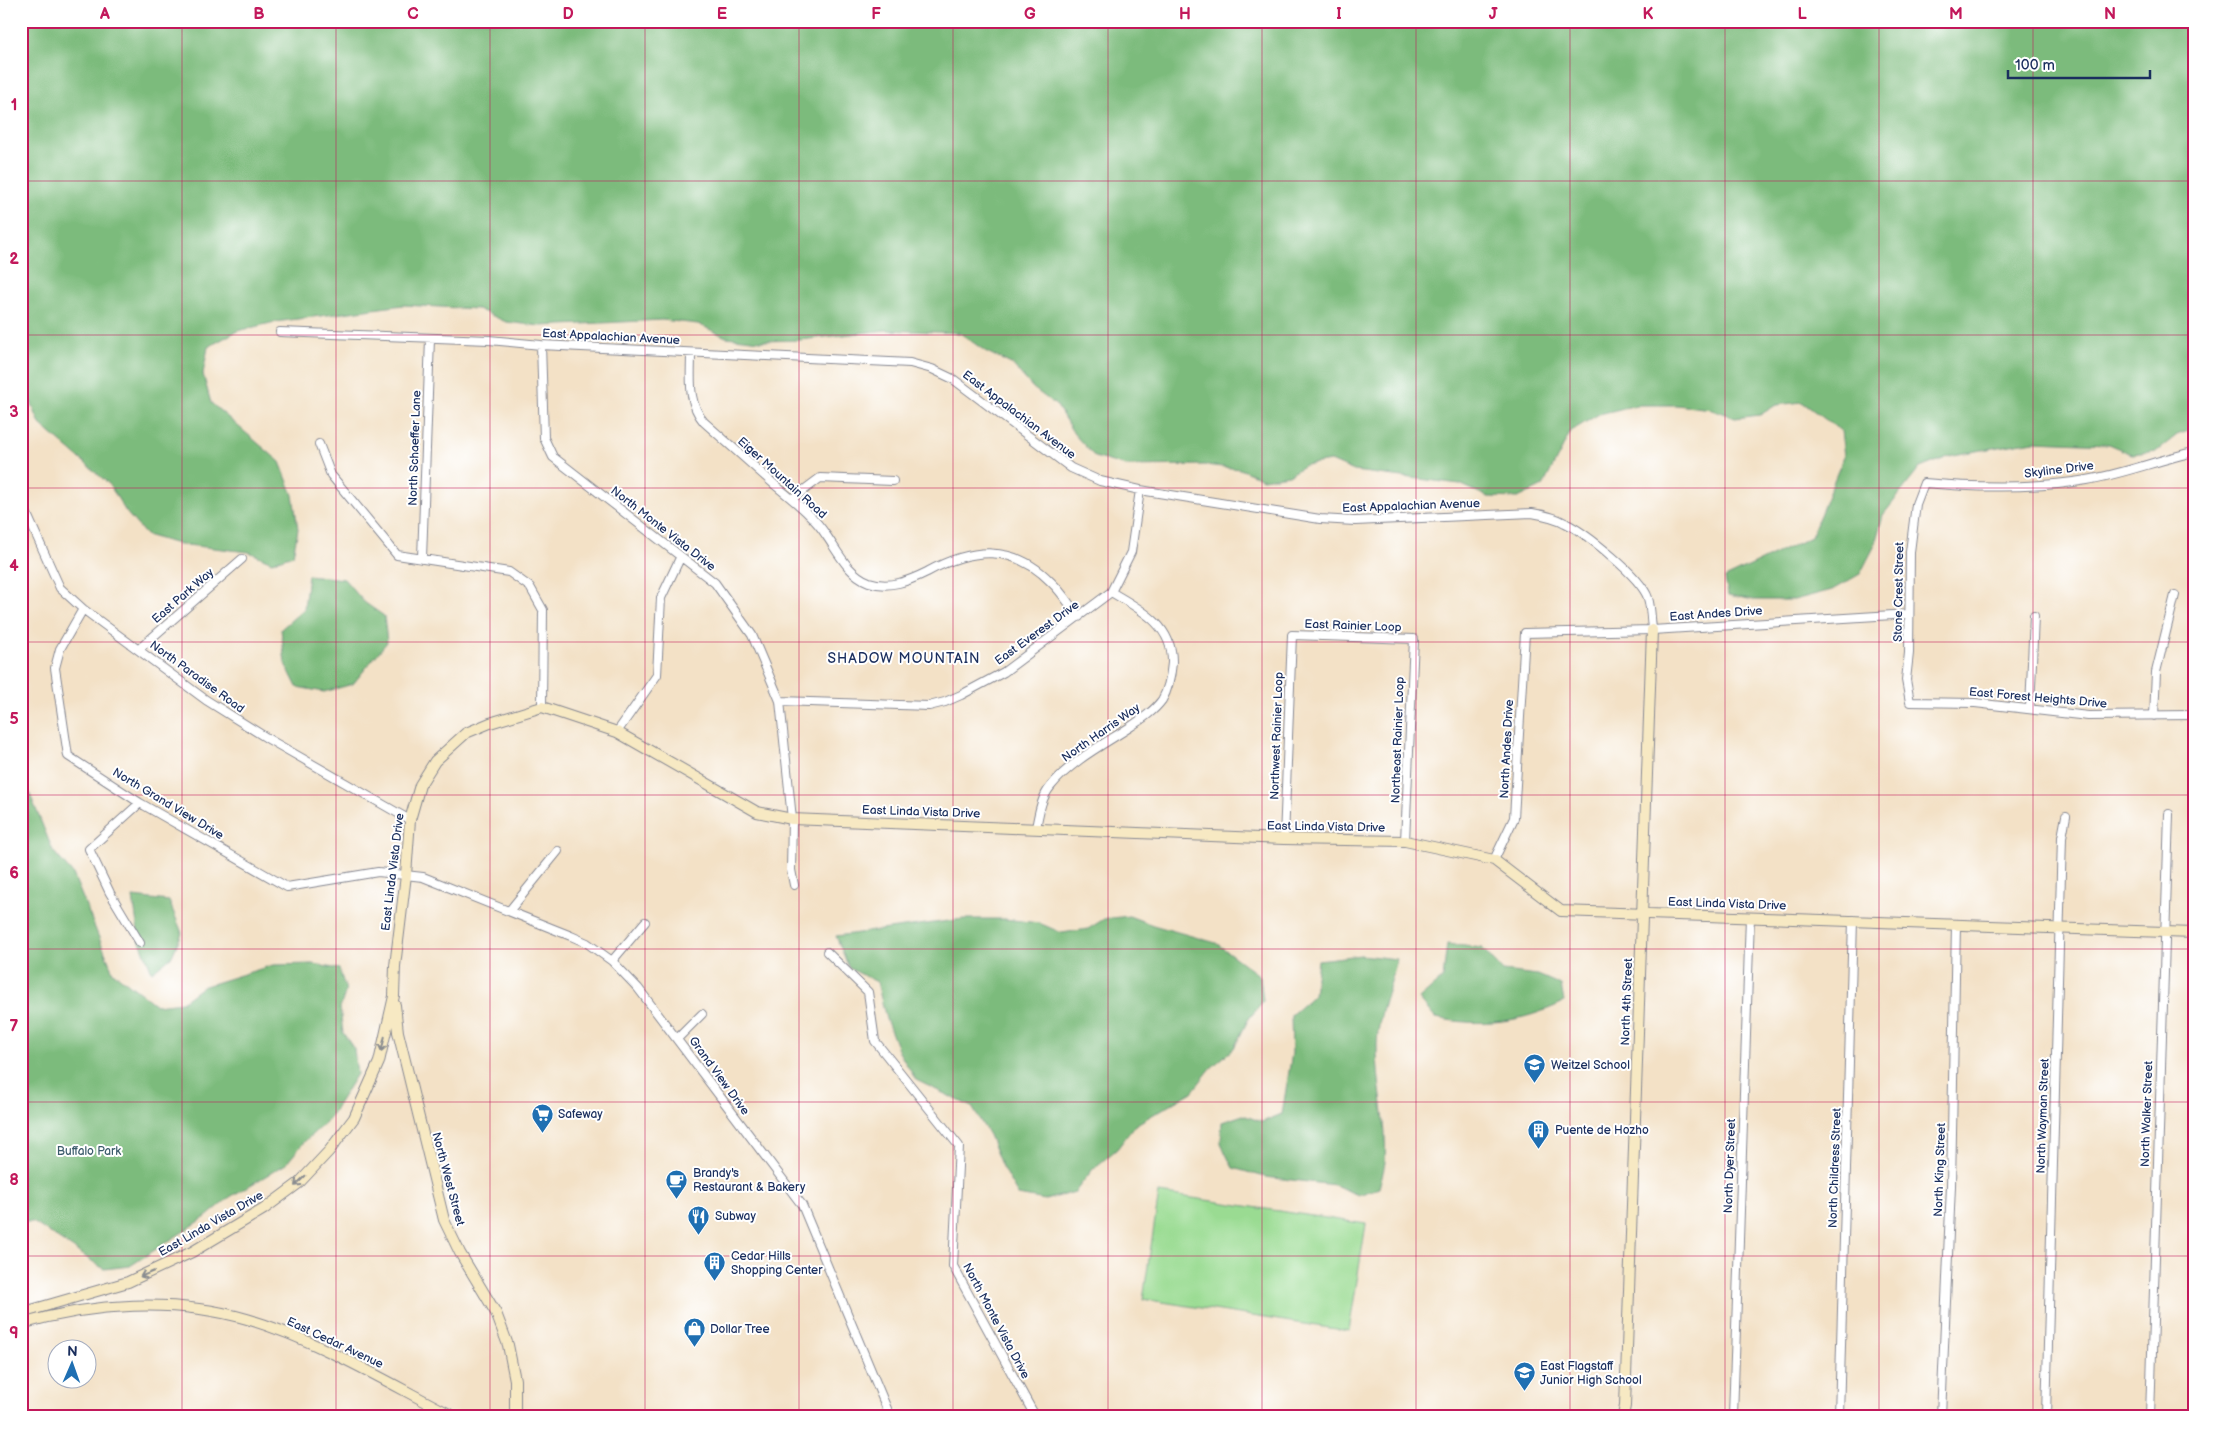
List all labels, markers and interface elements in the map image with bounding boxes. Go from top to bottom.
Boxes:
text: A [99,5,110,24]
text: B [253,5,265,24]
text: C [407,5,419,24]
text: D [562,5,574,24]
text: E [717,5,727,24]
text: F [871,5,881,24]
text: G [1024,5,1036,24]
text: H [1179,5,1191,24]
text: I [1336,5,1342,24]
text: J [1489,5,1498,24]
text: K [1643,5,1654,24]
text: L [1797,5,1807,24]
text: M [1949,5,1963,24]
text: N [2104,5,2116,24]
scale bar [2008,48,2150,80]
text: 100 m [2015,56,2055,75]
text: 1 [11,96,17,115]
text: 2 [9,250,19,269]
street label: East Appalachian Avenue [542,326,680,348]
street label: East Appalachian Avenue [959,368,1079,462]
street label: North Schaeffer Lane [405,390,425,506]
text: 3 [9,403,19,422]
street label: Eiger Mountain Road [734,434,830,522]
street label: Skyline Drive [2024,458,2094,482]
street label: North Monte Vista Drive [608,483,718,575]
street label: East Appalachian Avenue [1342,496,1480,516]
street label: Stone Crest Street [1891,542,1907,642]
text: 4 [9,557,19,576]
street label: East Park Way [149,565,217,627]
street label: East Everest Drive [992,597,1082,669]
street label: East Andes Drive [1669,603,1763,625]
street label: East Rainier Loop [1304,617,1402,635]
street label: North Paradise Road [147,638,247,717]
district label: SHADOW MOUNTAIN [827,650,981,667]
street label: Northwest Rainier Loop [1267,672,1287,800]
street label: Northeast Rainier Loop [1388,676,1408,804]
street label: East Forest Heights Drive [1968,684,2108,712]
street label: North Andes Drive [1497,699,1517,799]
street label: North Harris Way [1059,700,1143,766]
text: 5 [9,710,19,729]
street label: North Grand View Drive [110,765,226,843]
street label: East Linda Vista Drive [862,802,980,822]
street label: East Linda Vista Drive [378,812,408,932]
street label: East Linda Vista Drive [1267,818,1385,836]
text: 6 [9,864,19,883]
street label: East Linda Vista Drive [1668,894,1786,914]
street label: North 4th Street [1618,958,1636,1046]
text: 7 [10,1017,19,1036]
street label: Grand View Drive [686,1034,752,1118]
one-way arrow [378,1035,387,1051]
school or university icon: Weitzel School [1523,1053,1547,1084]
place label: Weitzel School [1551,1058,1630,1073]
street label: North Wayman Street [2033,1058,2053,1174]
street label: North Walker Street [2138,1060,2156,1167]
supermarket icon: Safeway [530,1102,554,1133]
place label: Safeway [558,1107,603,1122]
street label: North Childress Street [1825,1107,1845,1228]
building icon: Puente de Hozho [1527,1118,1551,1149]
street label: North Dyer Street [1721,1118,1739,1214]
street label: North King Street [1931,1122,1949,1217]
place label: Puente de Hozho [1555,1123,1649,1138]
street label: North West Street [428,1131,468,1228]
park label: Buffalo Park [57,1144,121,1159]
place label: Brandy's Restaurant & Bakery [693,1166,806,1195]
cafe icon: Brandy's Restaurant & Bakery [665,1168,689,1199]
text: 8 [9,1171,19,1190]
one-way arrow [294,1175,307,1187]
street label: East Linda Vista Drive [156,1188,266,1260]
restaurant icon: Subway [687,1204,711,1235]
place label: Subway [715,1209,756,1224]
place label: Cedar Hills Shopping Center [731,1249,823,1278]
building icon: Cedar Hills Shopping Center [703,1251,727,1282]
street label: North Monte Vista Drive [959,1261,1033,1381]
one-way arrow [140,1269,155,1279]
street label: East Cedar Avenue [284,1314,386,1372]
shop icon: Dollar Tree [682,1317,706,1348]
place label: Dollar Tree [710,1322,770,1337]
text: 9 [9,1324,19,1343]
north arrow [48,1340,98,1390]
text: N [67,1343,78,1360]
place label: East Flagstaff Junior High School [1540,1359,1642,1388]
school or university icon: East Flagstaff Junior High School [1512,1361,1536,1392]

